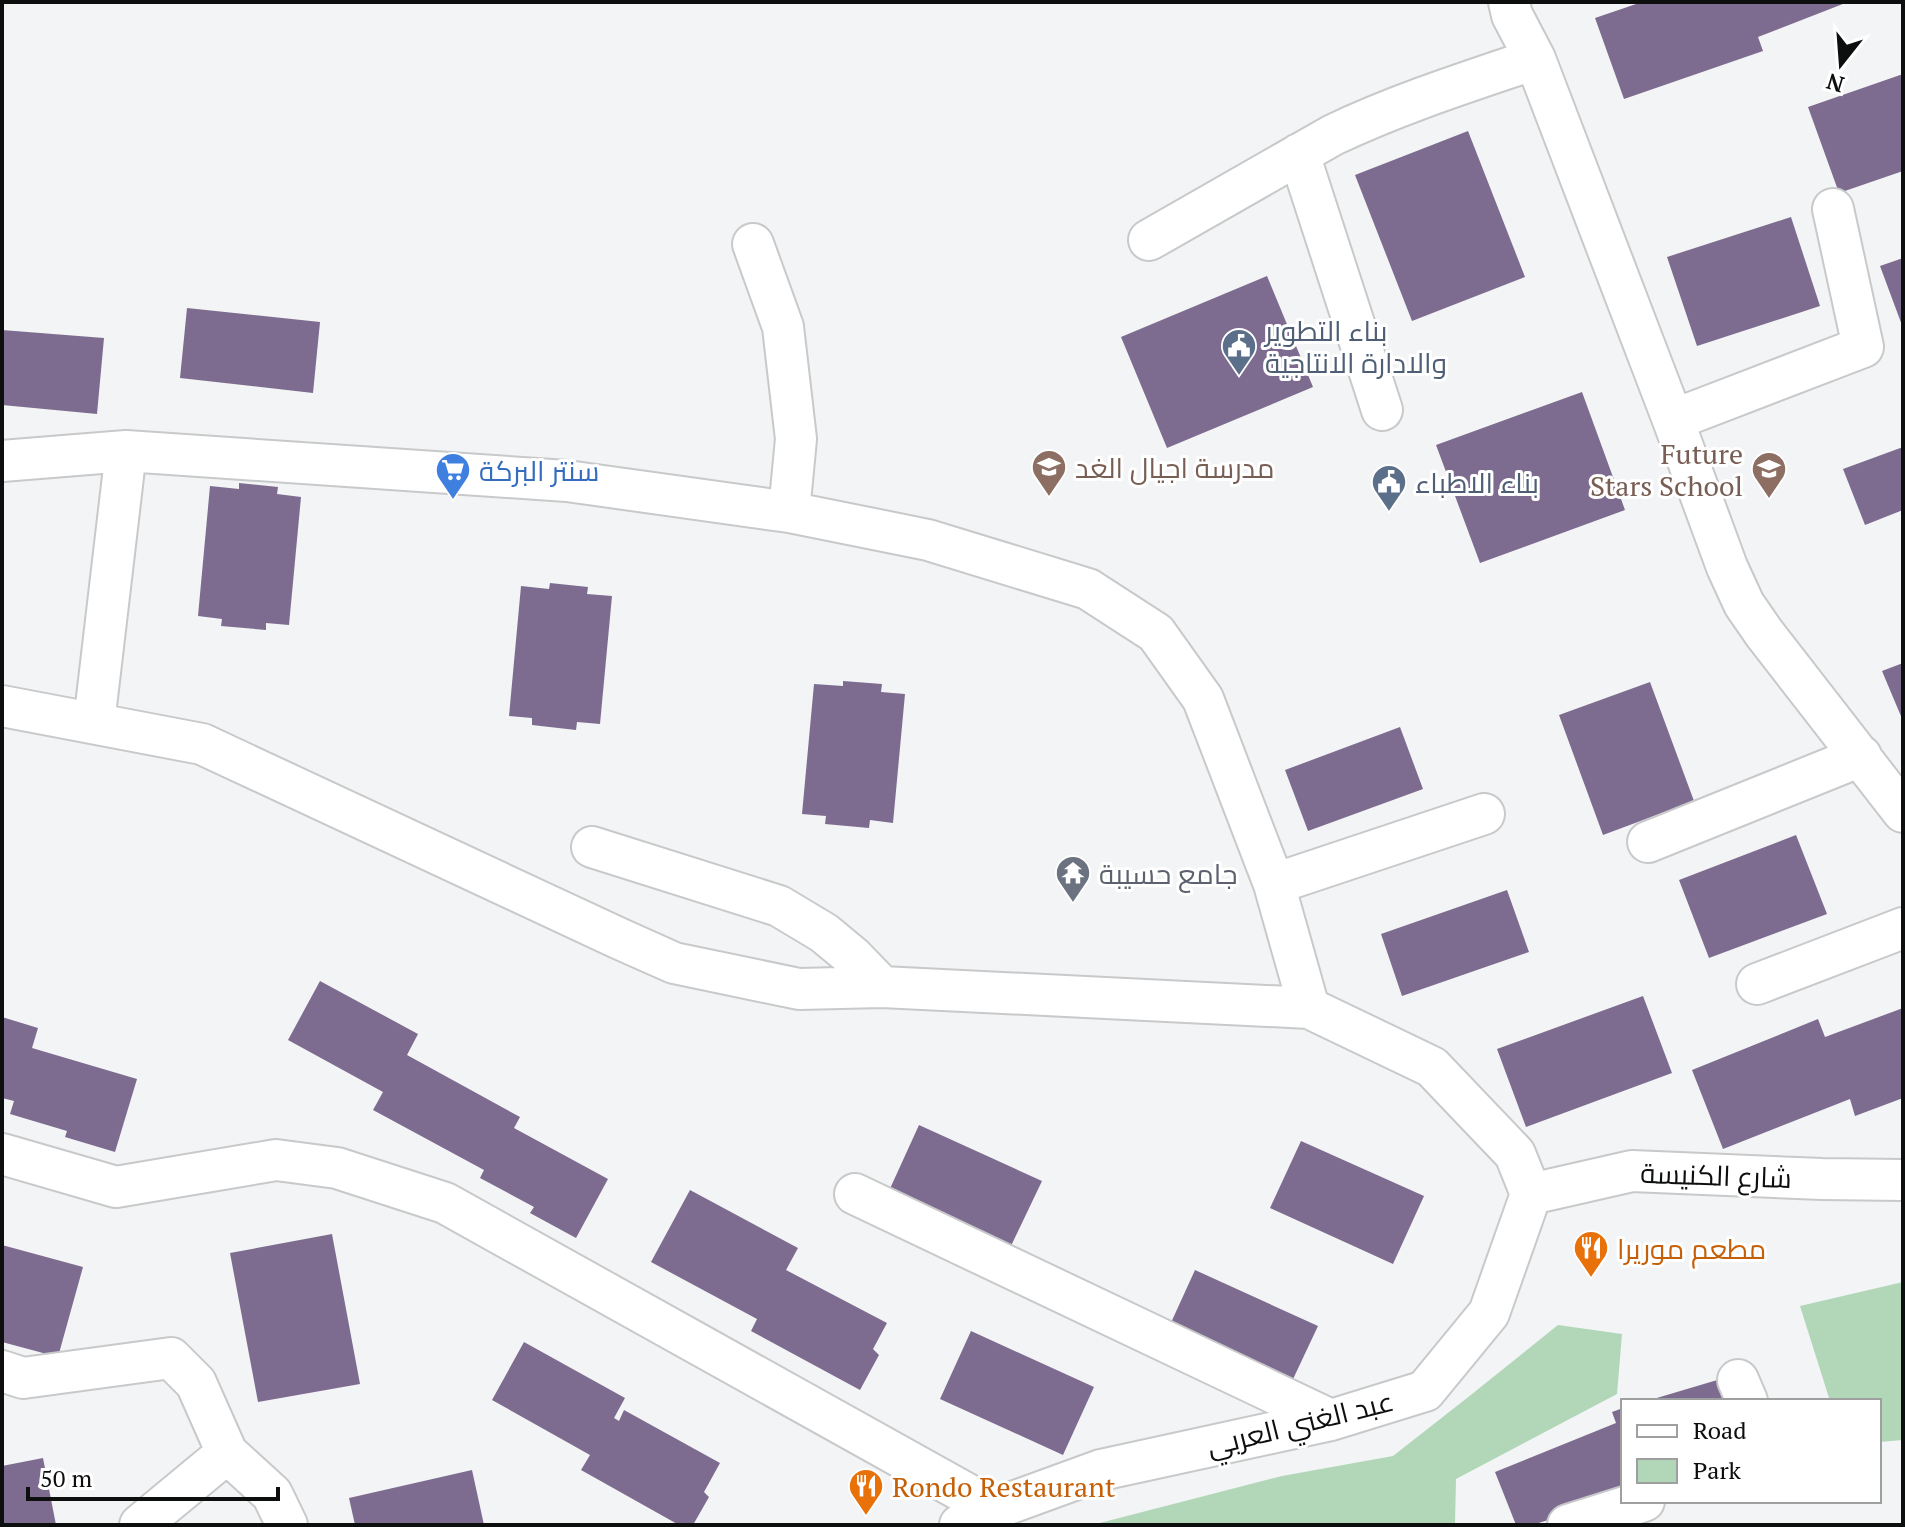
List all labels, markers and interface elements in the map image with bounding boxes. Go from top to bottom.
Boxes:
north arrow [1801,24,1881,104]
text: N [1822,67,1847,100]
place label: بناء التطوير والادارة الانتاجية [1263,312,1447,381]
public building icon: بناء التطوير والادارة الانتاجية [1220,327,1258,377]
place label: Future Stars School [1590,435,1743,504]
school or university icon: مدرسة اجيال الغد [1030,448,1068,498]
place label: مدرسة اجيال الغد [1075,449,1275,486]
school or university icon: Future Stars School [1750,450,1788,500]
supermarket icon: سنتر البركة [434,451,472,501]
place label: سنتر البركة [479,452,599,489]
public building icon: بناء الاطباء [1370,463,1408,513]
place label: بناء الاطباء [1415,464,1539,501]
temple icon: جامع حسيبة [1054,854,1092,904]
place label: جامع حسيبة [1099,855,1238,893]
street label: شارع الكنيسة [1640,1154,1792,1197]
restaurant icon: مطعم موريرا [1572,1229,1610,1279]
place label: مطعم موريرا [1617,1230,1766,1269]
street label: عبد الغني العربي [1203,1382,1398,1468]
legend [1621,1399,1881,1503]
text: Road [1693,1414,1747,1446]
scale bar [28,1451,278,1501]
text: Park [1693,1454,1742,1486]
text: 50 m [40,1462,92,1494]
restaurant icon: Rondo Restaurant [847,1467,885,1517]
place label: Rondo Restaurant [892,1468,1116,1505]

